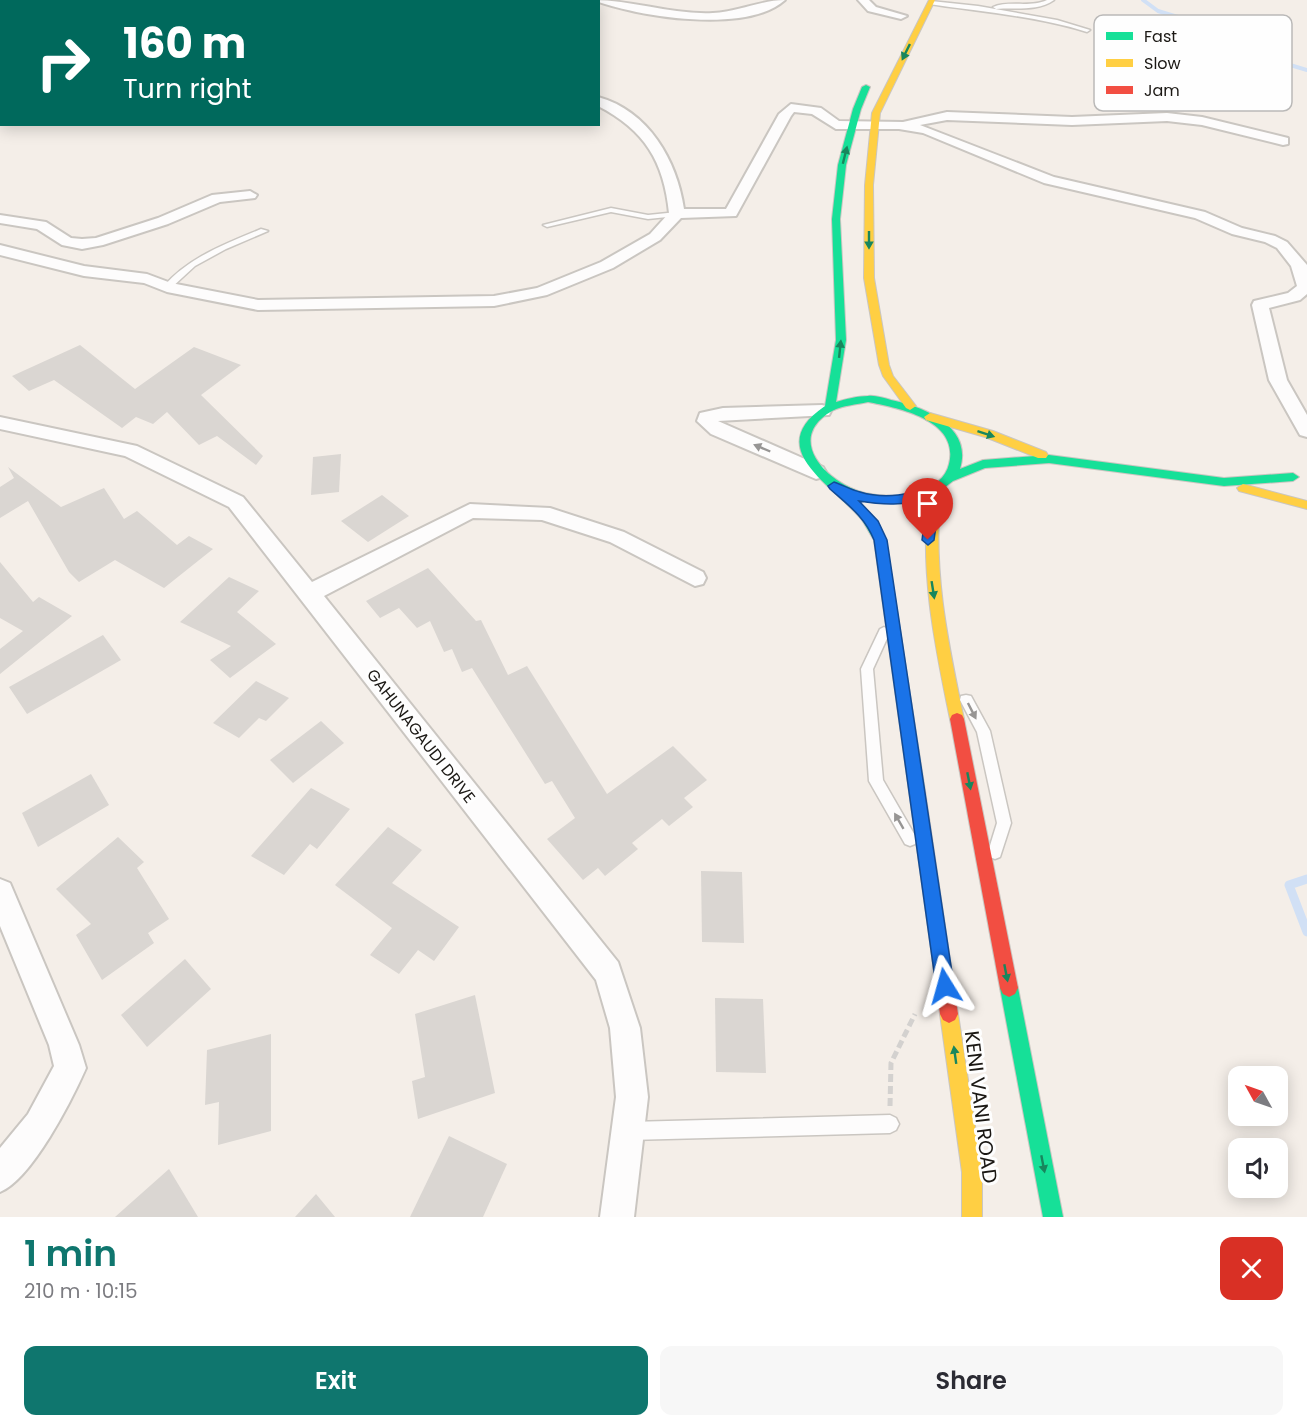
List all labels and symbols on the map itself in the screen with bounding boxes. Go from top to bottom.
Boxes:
legend [1094,15,1292,111]
text: Fast [1144,25,1177,48]
one-way arrow [902,44,911,61]
text: Slow [1144,52,1181,75]
text: Jam [1144,79,1180,102]
one-way arrow [840,146,850,164]
one-way arrow [864,230,874,249]
one-way arrow [835,340,845,359]
one-way arrow [977,430,995,439]
one-way arrow [753,443,771,453]
pin [902,478,953,540]
one-way arrow [928,581,937,600]
street label: GAHUNAGAUDI DRIVE [361,664,481,808]
one-way arrow [967,702,977,719]
one-way arrow [965,772,974,791]
one-way arrow [894,812,904,829]
position arrow [913,954,977,1018]
one-way arrow [1002,964,1011,983]
street label: KENI VANI ROAD [958,1029,1004,1185]
one-way arrow [950,1045,959,1064]
north arrow [1228,1066,1288,1126]
one-way arrow [1039,1155,1048,1174]

